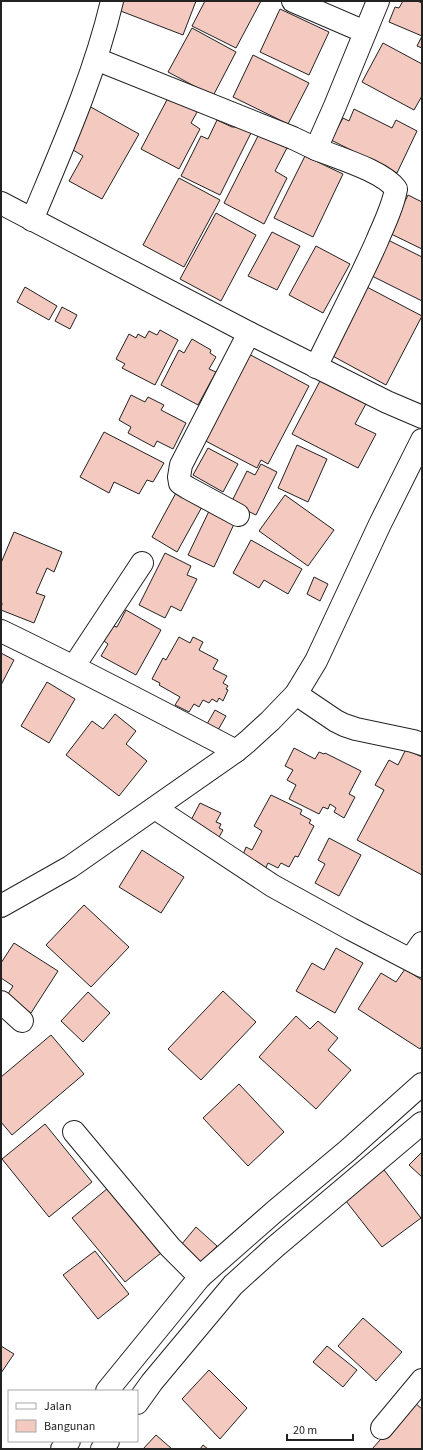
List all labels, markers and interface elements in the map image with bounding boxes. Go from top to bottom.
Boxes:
legend [8,1390,138,1442]
text: Jalan [44,1398,71,1415]
scale bar [287,1416,353,1442]
text: Bangunan [44,1418,95,1435]
text: 20 m [293,1422,317,1439]

